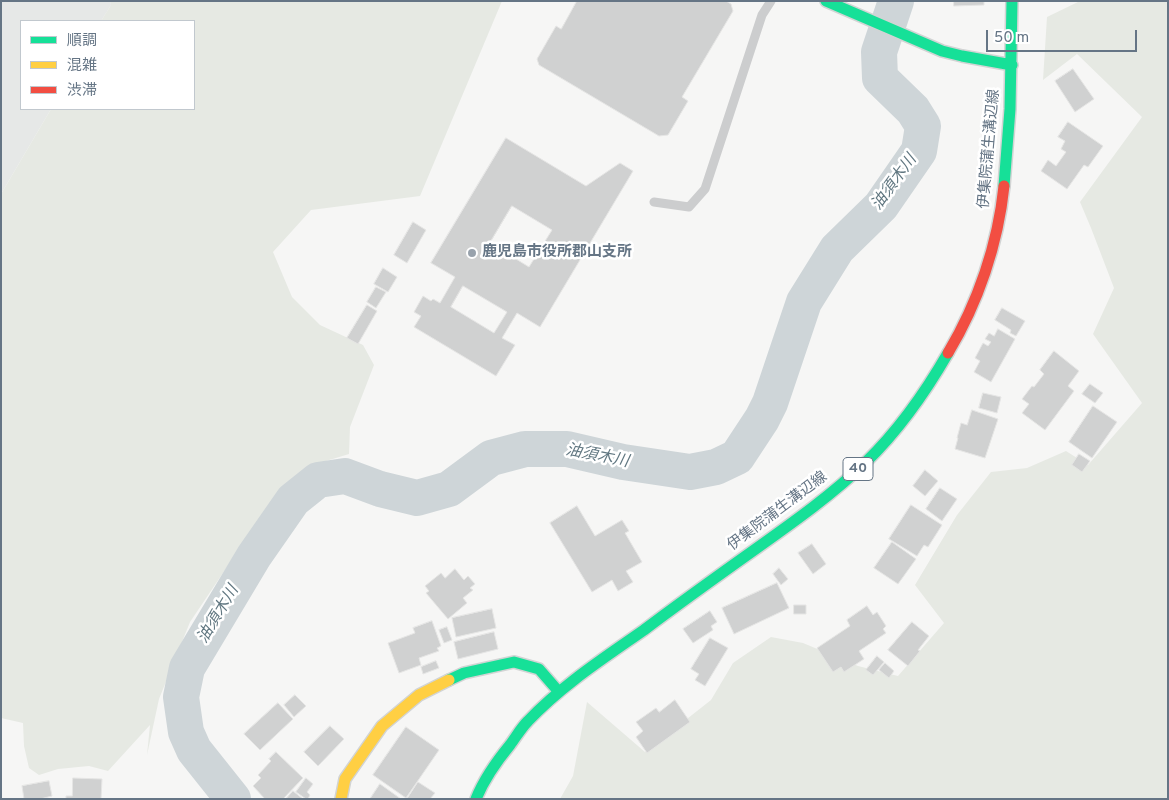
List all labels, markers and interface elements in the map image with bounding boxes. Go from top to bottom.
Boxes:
legend [20,20,195,110]
scale bar [989,20,1140,52]
text: 50 m [994,29,1029,48]
text: 順調 [67,32,97,51]
text: 混雑 [67,57,97,76]
text: 渋滞 [67,82,97,101]
street label: 伊集院蒲生溝辺線 [976,88,1004,210]
water label: 油須木川 [868,151,922,215]
place label: 鹿児島市役所郡山支所 [482,244,632,262]
marker: 鹿児島市役所郡山支所 [466,247,478,259]
water label: 油須木川 [564,441,630,473]
road number: 40 [843,458,873,480]
street label: 伊集院蒲生溝辺線 [725,469,831,555]
water label: 油須木川 [194,583,244,647]

